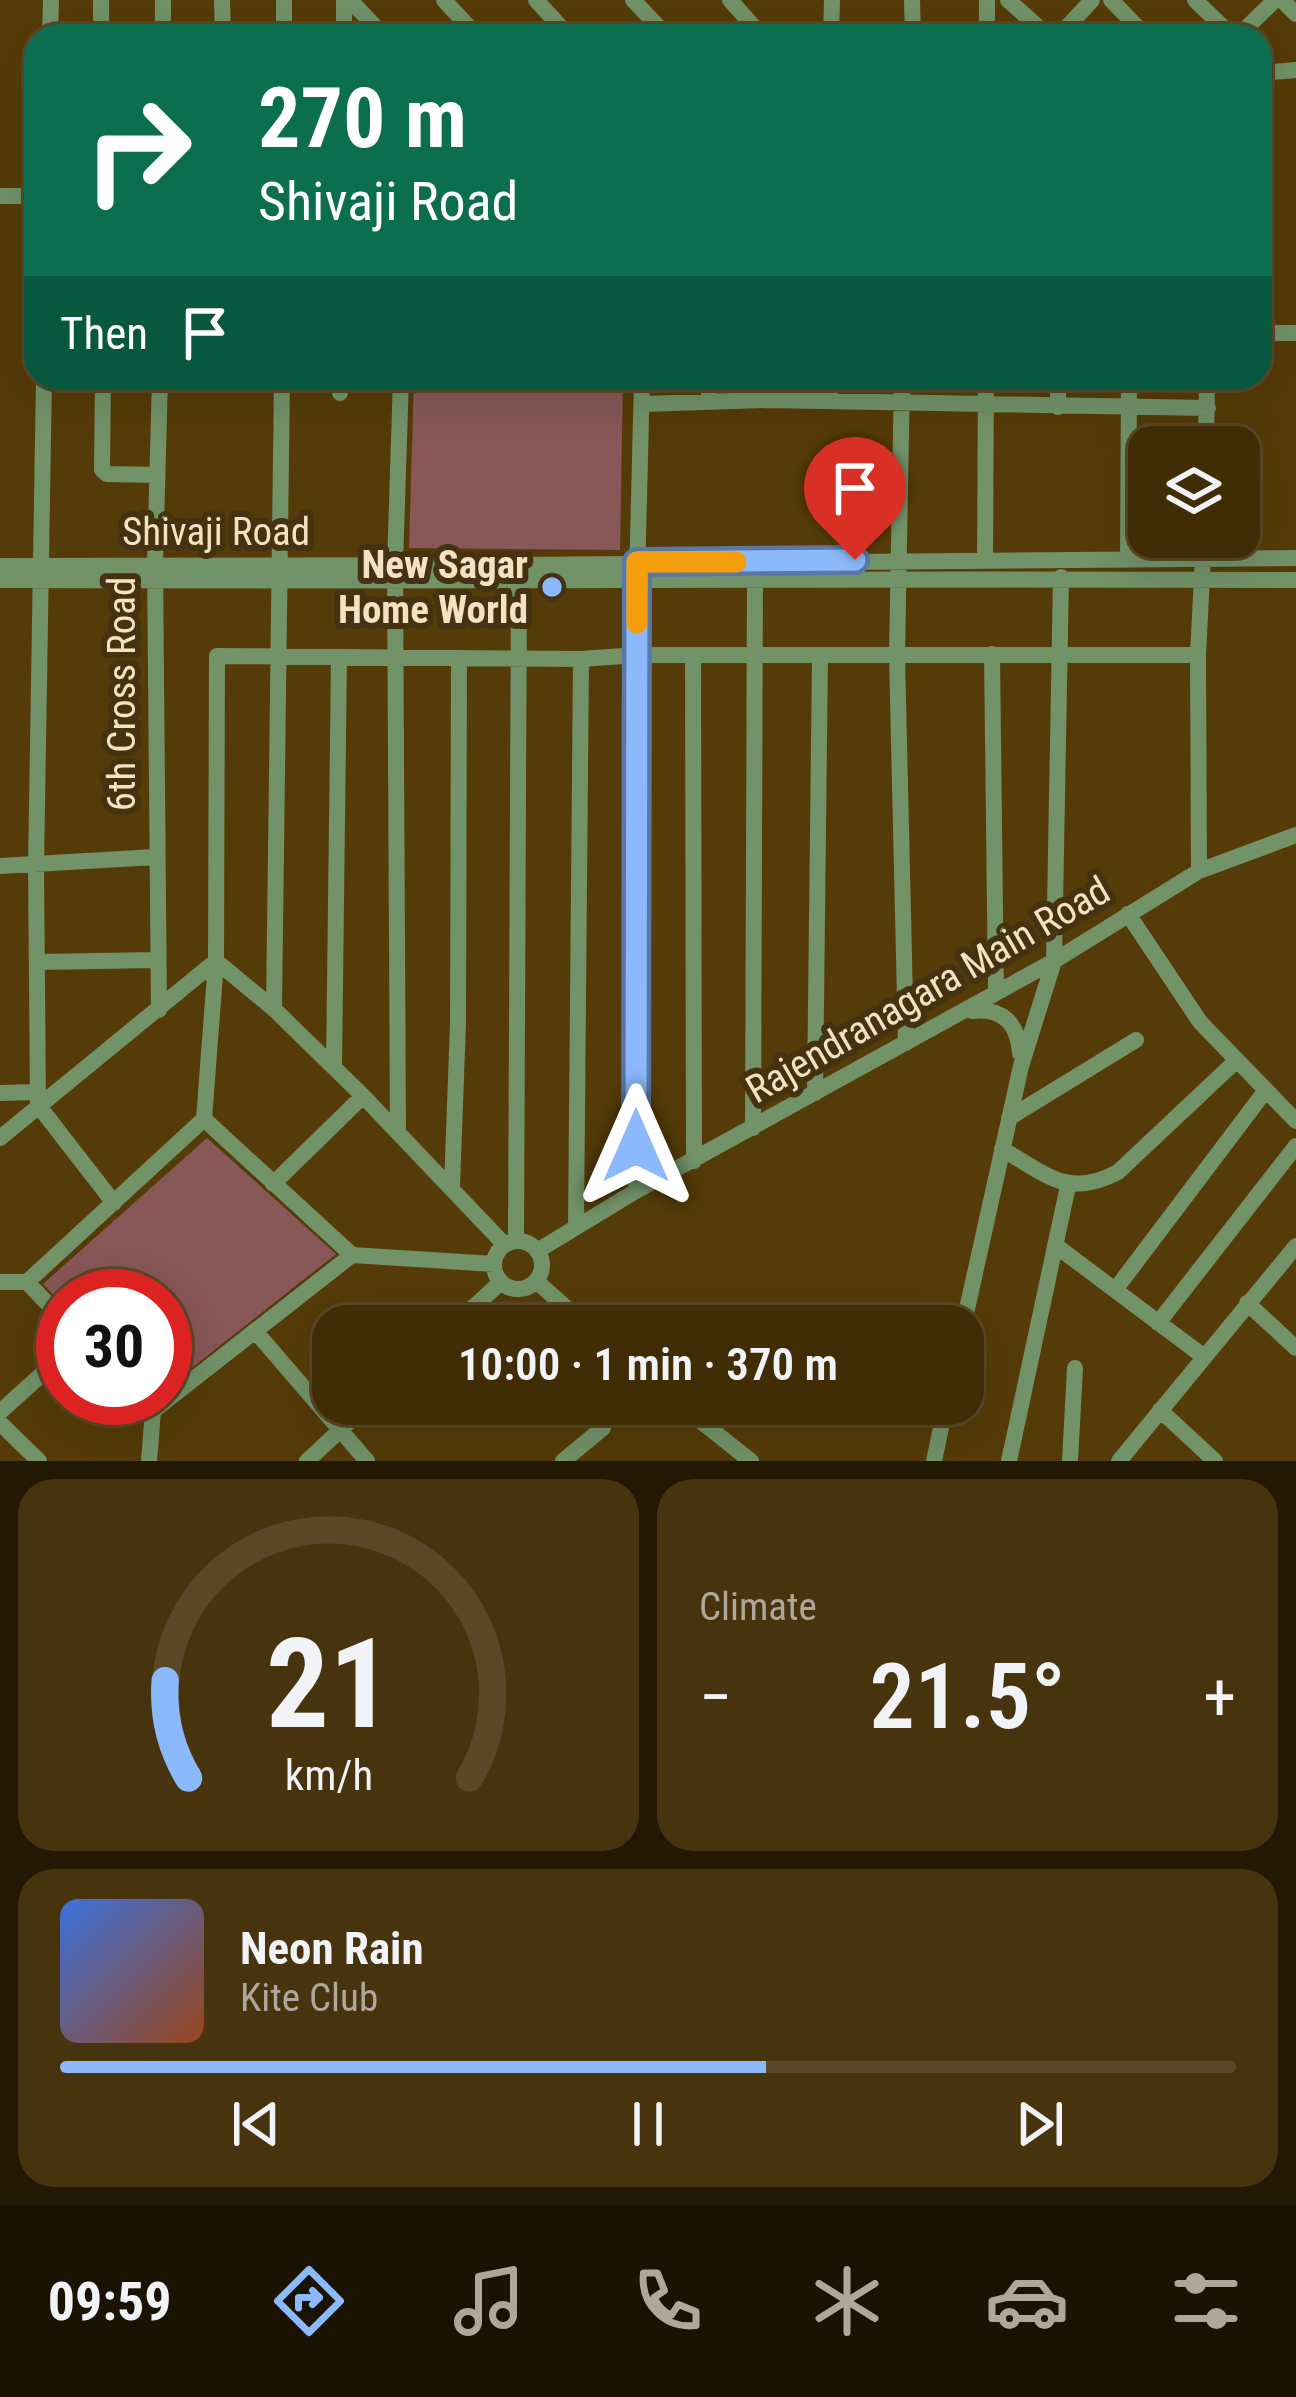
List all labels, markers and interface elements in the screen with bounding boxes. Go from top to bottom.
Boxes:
text: 270 m [258,69,467,168]
icon: right [60,72,216,228]
text: Shivaji Road [258,170,518,233]
icon: arrive [172,300,238,366]
text: Then [60,307,148,360]
map controls [1128,426,1260,558]
button: layers [1128,426,1260,558]
pin [804,437,906,560]
icon: arrive [822,455,888,521]
street label: Shivaji Road [122,509,310,555]
place label: New Sagar Home World [338,542,528,633]
marker: New Sagar Home World [539,574,565,600]
street label: 6th Cross Road [99,577,145,811]
street label: Rajendranagara Main Road [738,867,1118,1113]
position arrow [573,1083,699,1209]
speed limit sign: 30 [36,1269,192,1425]
text: 10:00 · 1 min · 370 m [458,1338,838,1391]
text: Climate [699,1584,817,1630]
text: 21 [265,1611,392,1757]
text: 21.5° [870,1645,1066,1750]
text: − [699,1659,732,1736]
text: + [1203,1659,1236,1736]
text: km/h [284,1750,373,1800]
text: Neon Rain [240,1922,424,1975]
text: Kite Club [240,1975,378,2021]
icon: previous [223,2091,289,2157]
icon: pause [615,2091,681,2157]
icon: next [1007,2091,1073,2157]
icon: directions [267,2259,351,2343]
icon: music [447,2259,531,2343]
icon: phone [626,2259,710,2343]
icon: climate [805,2259,889,2343]
icon: car [985,2259,1069,2343]
icon: filters [1164,2259,1248,2343]
text: 09:59 [48,2270,172,2333]

